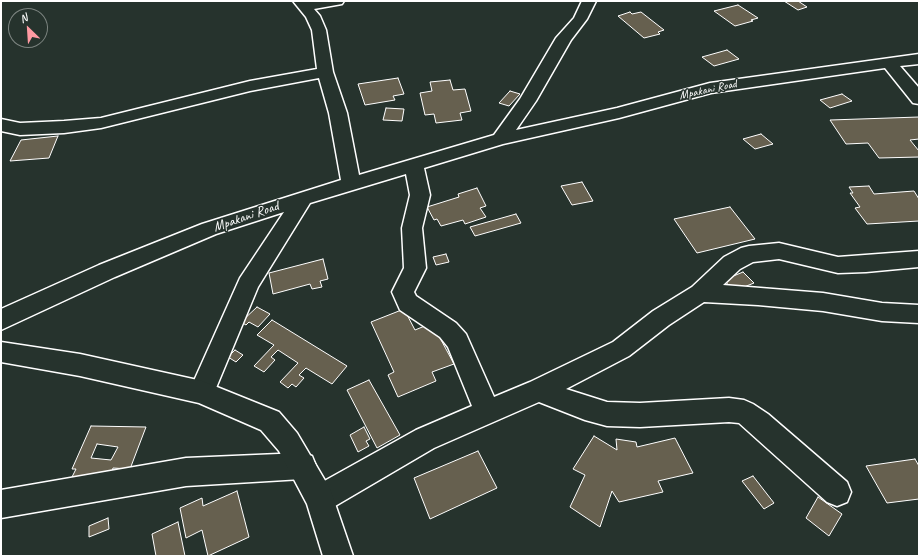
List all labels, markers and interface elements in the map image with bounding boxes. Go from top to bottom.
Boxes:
north arrow [8,8,48,48]
text: N [17,10,29,26]
street label: Mpakani Road [678,77,738,103]
street label: Mpakani Road [211,198,281,236]

